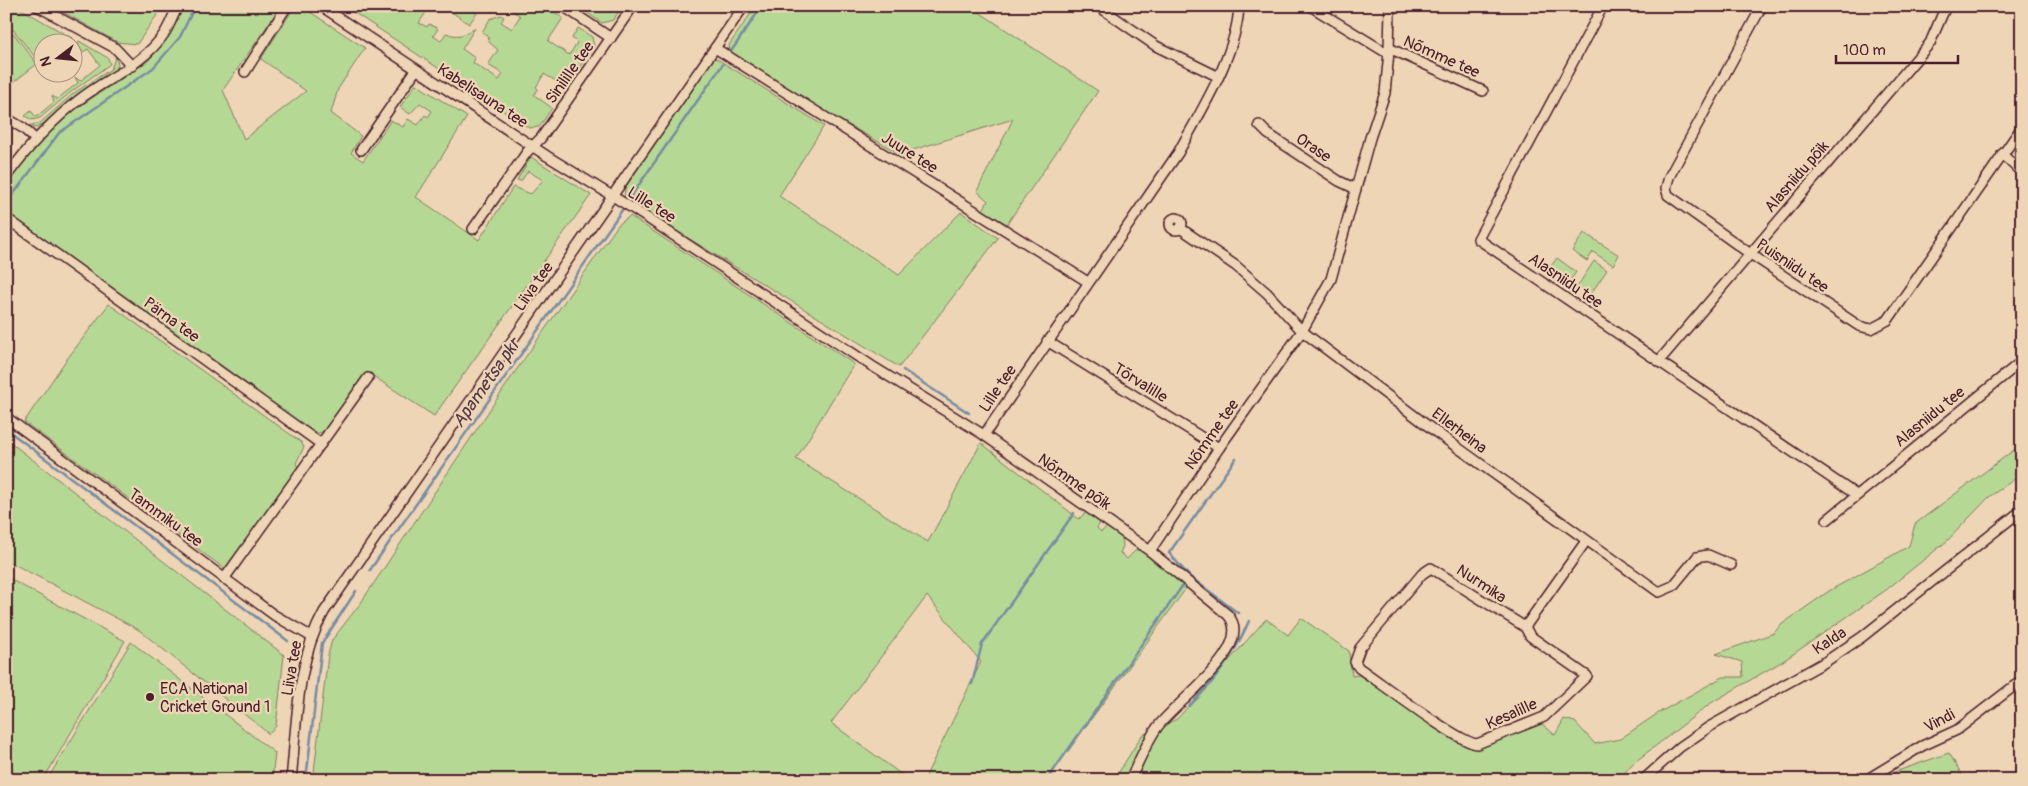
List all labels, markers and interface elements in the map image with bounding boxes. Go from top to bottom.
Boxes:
street label: Nõmme tee [1400,31,1483,83]
north arrow [32,32,82,82]
scale bar [1836,32,1958,64]
street label: Sinilille tee [541,37,599,108]
text: 100 m [1843,41,1886,60]
text: N [37,55,55,68]
street label: Kabelisauna tee [433,59,532,133]
street label: Juure tee [878,128,941,178]
street label: Orase [1292,129,1335,167]
street label: Alasniidu põik [1760,136,1834,217]
street label: Lille tee [624,182,679,227]
street label: Puisniidu tee [1752,234,1833,297]
street label: Alasniidu tee [1525,249,1606,313]
street label: Liiva tee [510,258,558,315]
street label: Pärna tee [140,293,203,347]
water label: Apametsa pkr [447,332,527,432]
street label: Tõrvalille [1110,358,1171,407]
street label: Lille tee [975,361,1021,416]
street label: Alasniidu tee [1890,382,1969,451]
street label: Nõmme tee [1180,395,1243,474]
street label: Ellerheina [1428,404,1491,458]
street label: Nõmme põik [1034,449,1115,515]
street label: Tammiku tee [124,484,207,552]
street label: Nurmika [1453,560,1510,607]
street label: Kalda [1809,623,1850,659]
street label: Liiva tee [277,639,307,697]
place label: ECA National Cricket Ground 1 [160,679,270,717]
marker: ECA National Cricket Ground 1 [144,691,156,703]
street label: Kesalille [1483,694,1540,734]
street label: Vindi [1921,704,1958,737]

